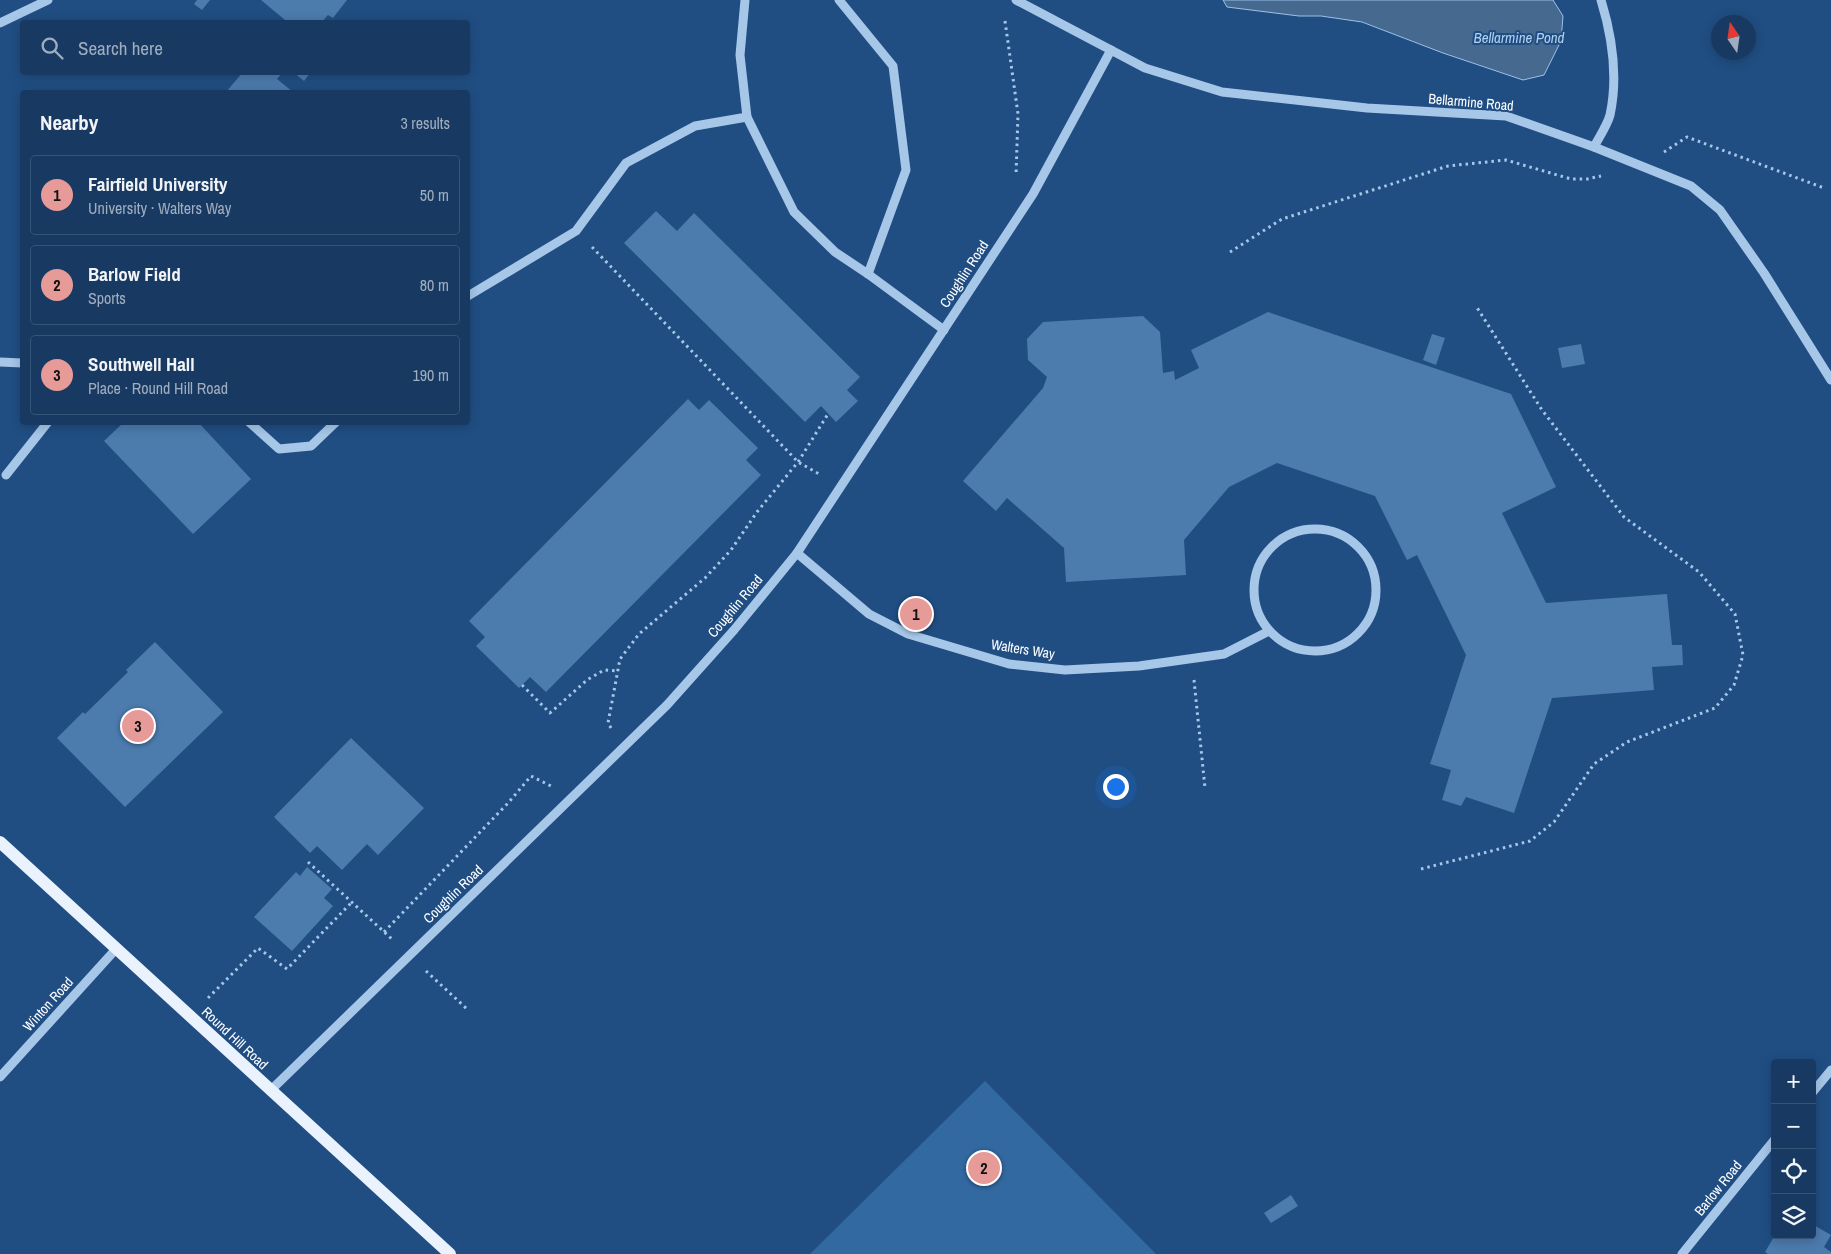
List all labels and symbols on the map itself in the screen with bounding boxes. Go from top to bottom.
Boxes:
north arrow [1711,15,1756,60]
water label: Bellarmine Pond [1474,27,1565,48]
street label: Bellarmine Road [1428,89,1514,115]
street label: Coughlin Road [936,237,992,311]
street label: Coughlin Road [703,571,767,641]
pin: 1 [900,595,932,633]
street label: Walters Way [990,635,1056,663]
pin: 3 [122,707,154,745]
your location [1103,774,1129,800]
street label: Coughlin Road [419,861,487,927]
street label: Winton Road [19,973,77,1035]
street label: Round Hill Road [198,1003,272,1073]
pin: 2 [968,1149,1000,1187]
street label: Barlow Road [1690,1157,1746,1219]

